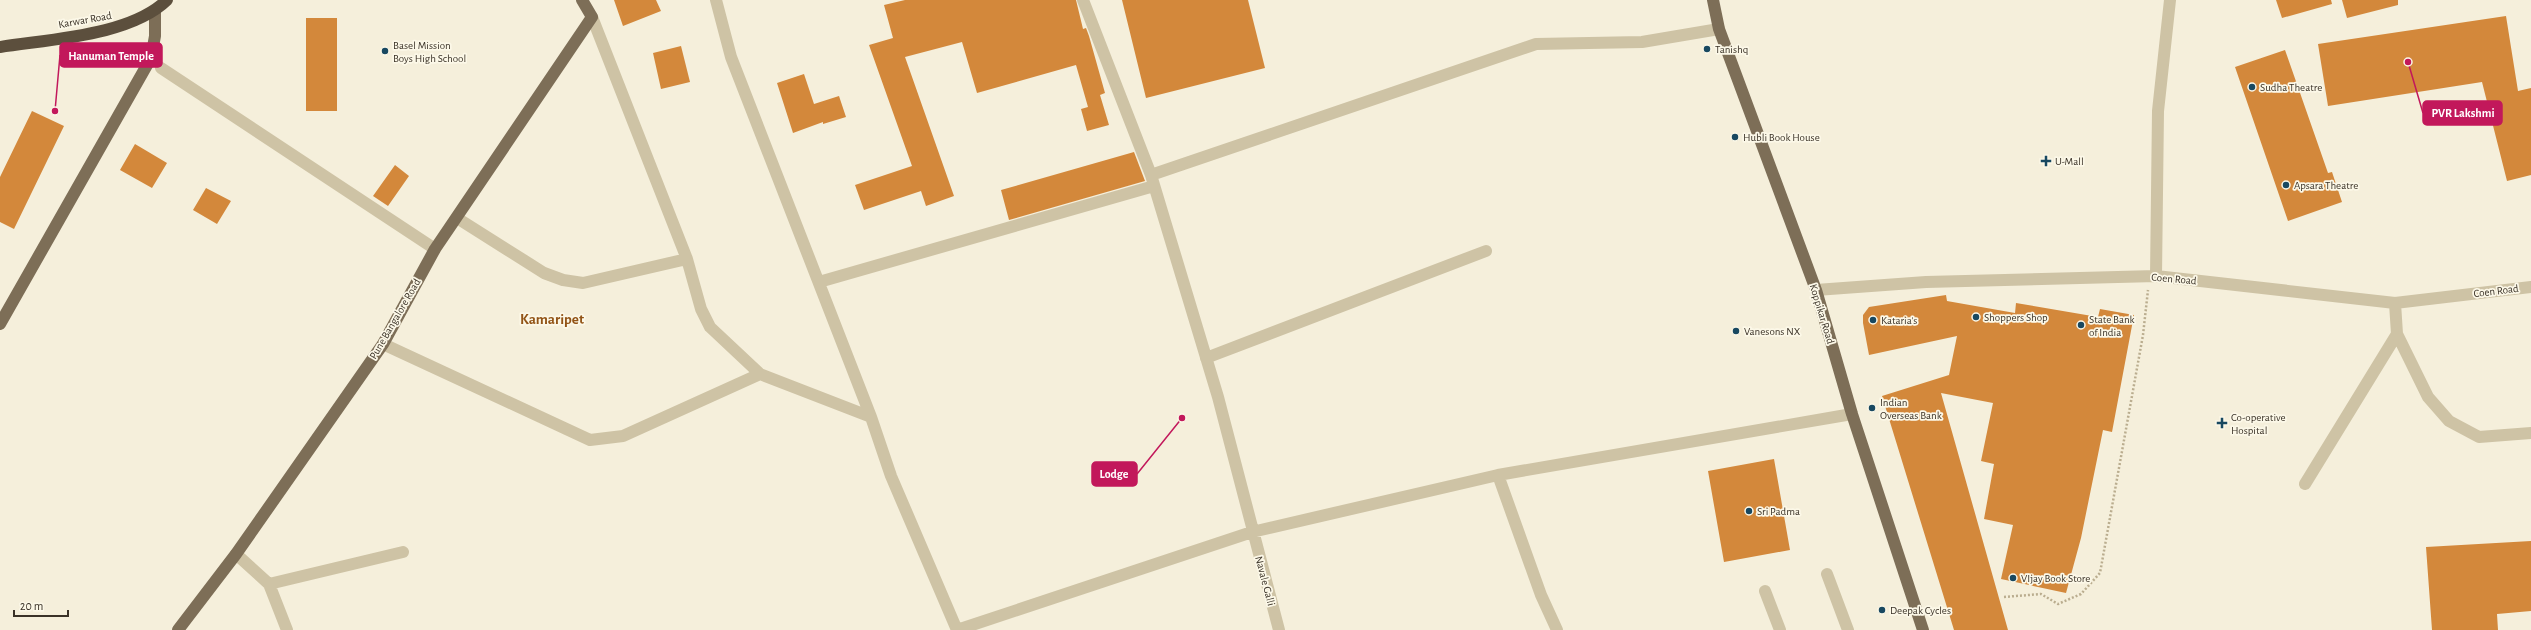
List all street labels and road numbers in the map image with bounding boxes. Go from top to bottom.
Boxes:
street label: Karwar Road [57,10,113,30]
street label: Coen Road [2151,272,2197,286]
street label: Pune Bangalore Road [368,277,423,361]
street label: Koppikar Road [1808,283,1836,346]
street label: Coen Road [2473,283,2519,299]
street label: Navale Galli [1253,555,1277,607]

